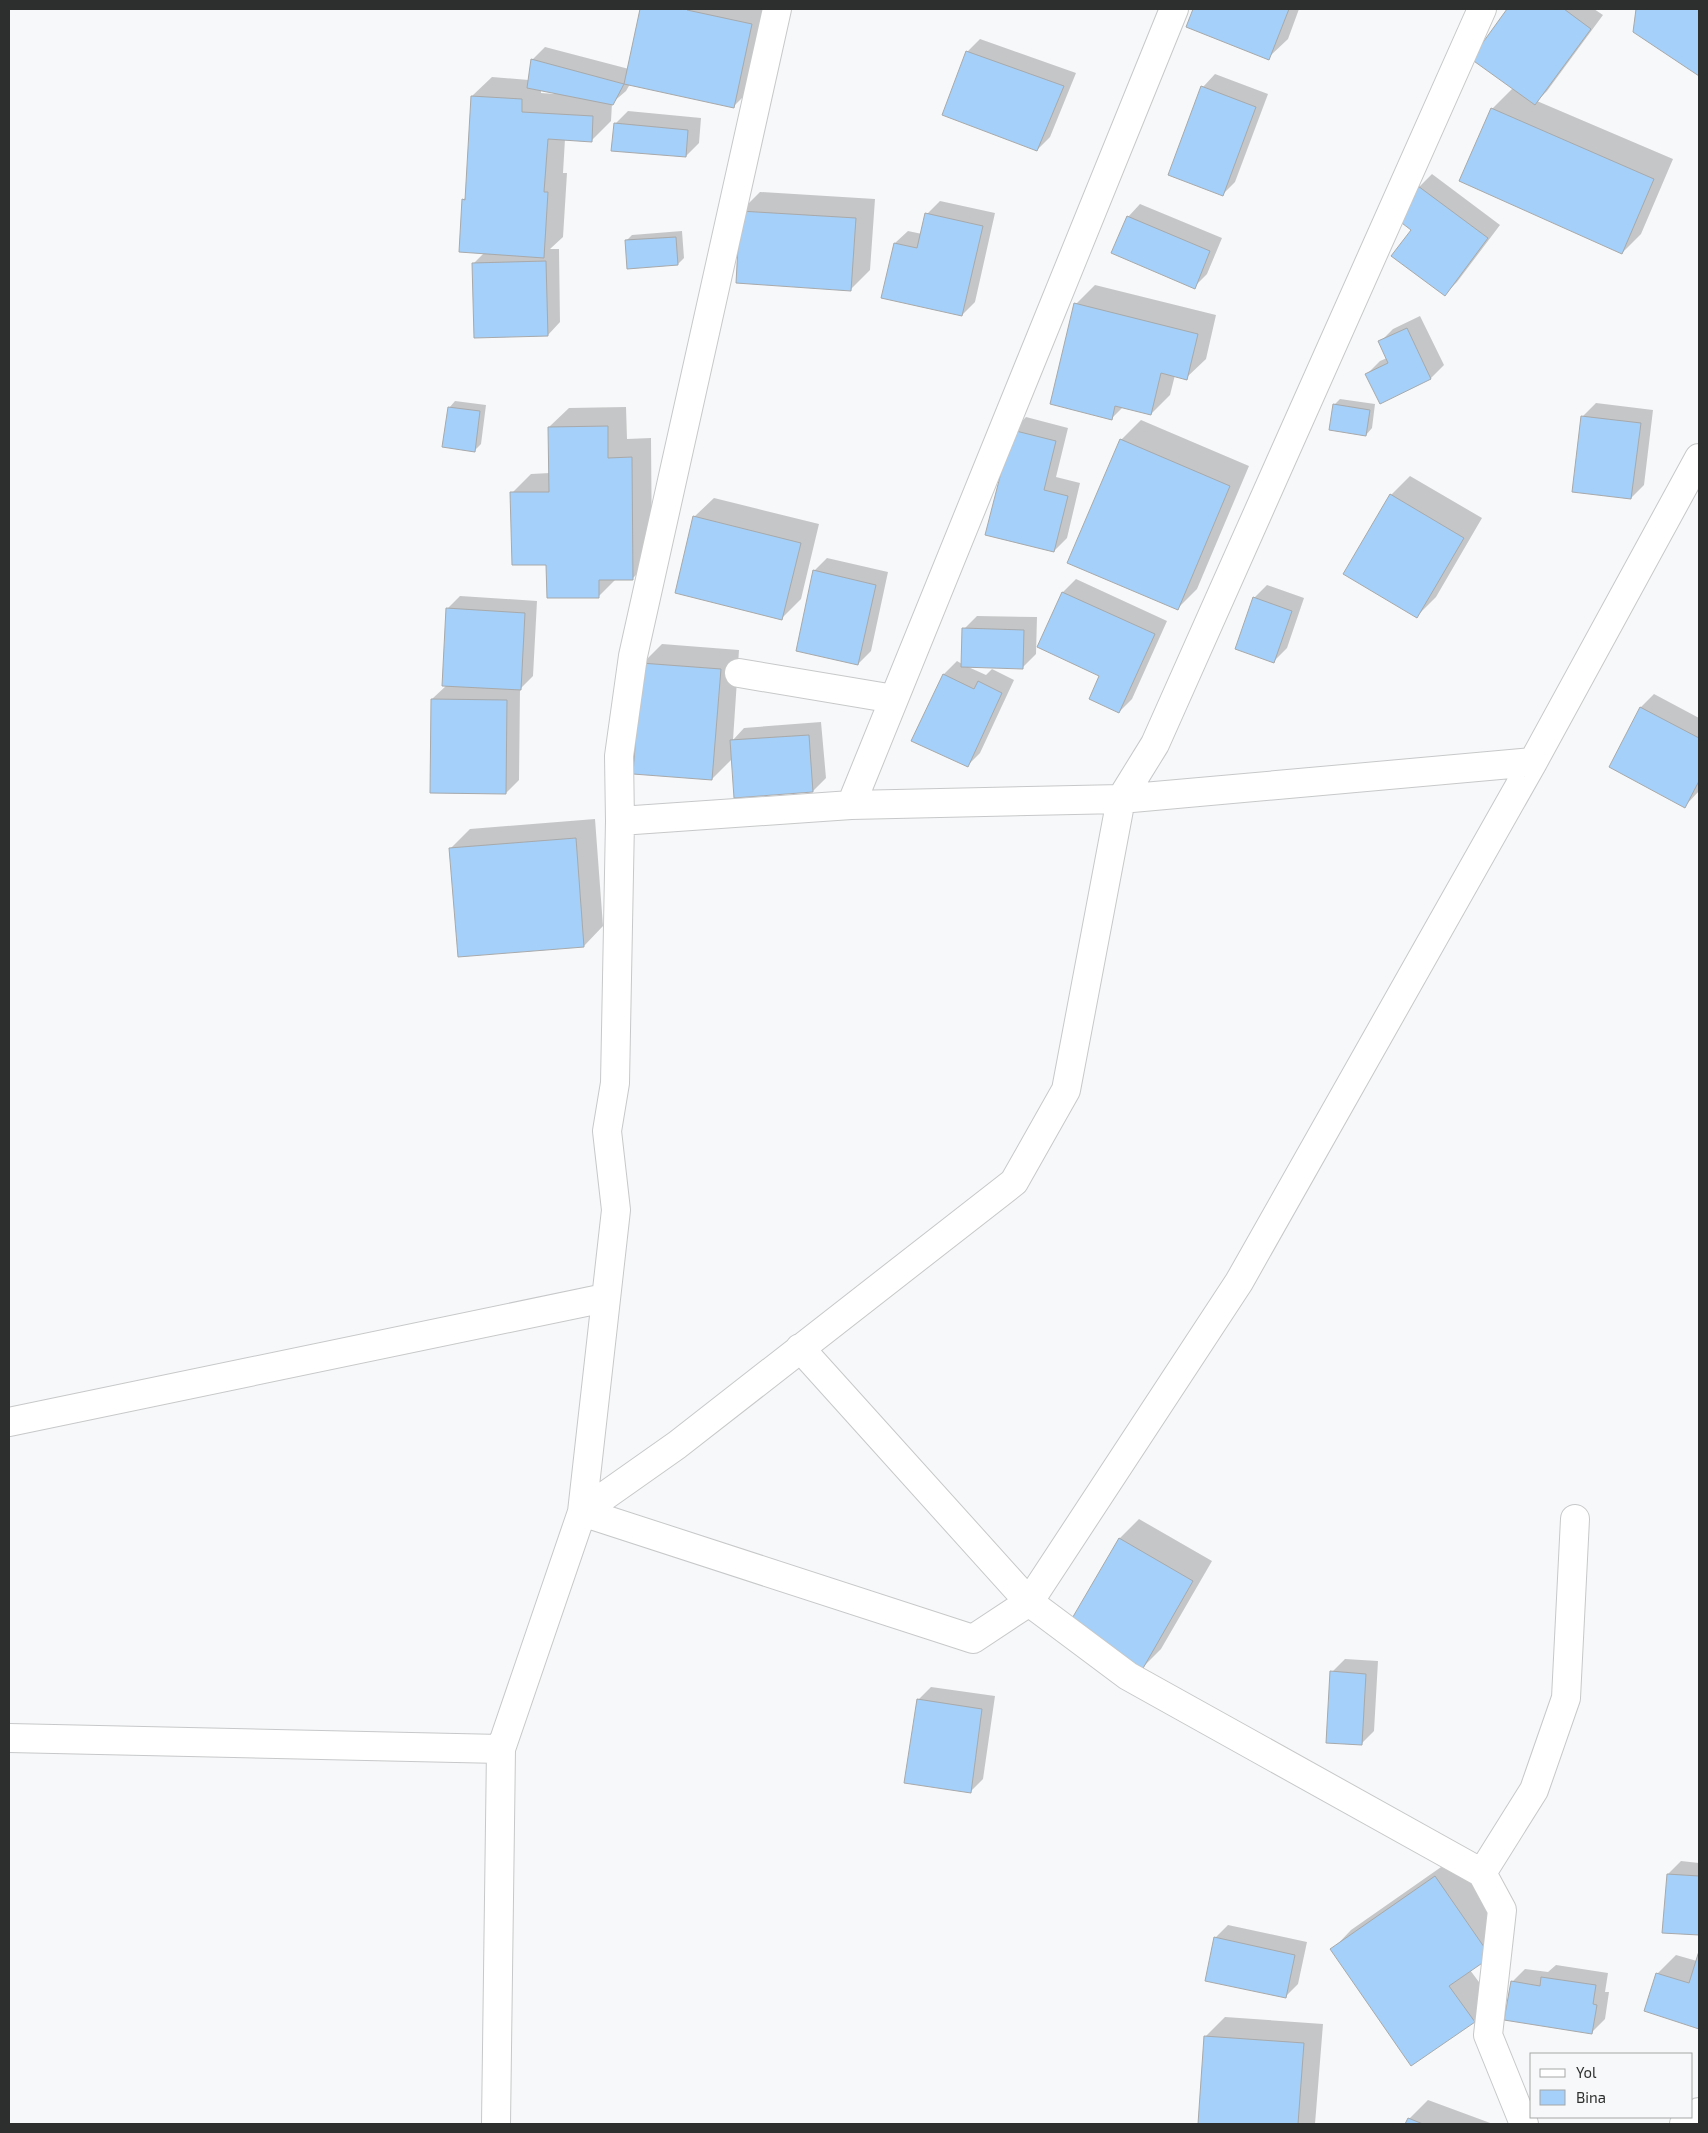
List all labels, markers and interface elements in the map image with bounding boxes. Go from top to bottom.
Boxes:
legend [1530,2053,1693,2118]
text: Yol [1576,2063,1597,2081]
text: Bina [1576,2088,1606,2106]

